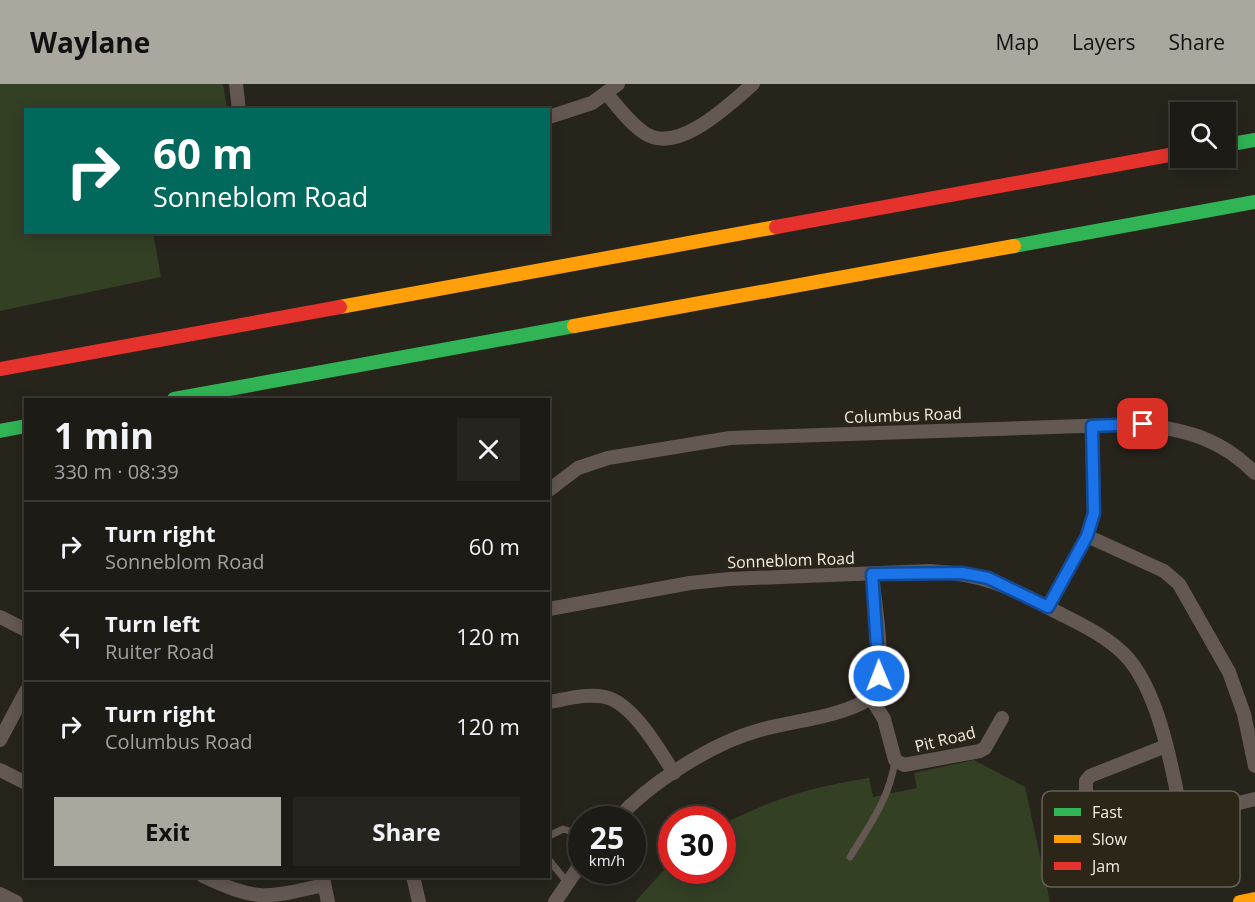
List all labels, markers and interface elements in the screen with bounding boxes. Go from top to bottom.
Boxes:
text: Waylane [30,23,150,61]
text: Map [996,28,1039,56]
text: Layers [1072,28,1136,56]
text: Share [1169,28,1225,56]
map controls [1170,102,1236,168]
button: search [1170,102,1236,168]
text: 60 m [153,124,253,181]
icon: right [54,132,132,210]
text: Sonneblom Road [153,178,368,215]
pin [1117,398,1168,449]
street label: Columbus Road [844,402,962,428]
icon: arrive [1126,407,1159,440]
text: 1 min [54,411,154,460]
button: close [457,418,520,481]
text: 330 m · 08:39 [54,458,179,485]
text: Turn right [105,518,216,548]
icon: right [54,530,87,563]
text: 60 m [469,531,520,561]
street label: Sonneblom Road [727,547,855,573]
text: Sonneblom Road [105,548,265,575]
text: Turn left [105,608,200,638]
icon: left [54,620,87,653]
text: 120 m [456,621,520,651]
text: Ruiter Road [105,638,214,665]
position arrow [847,644,911,708]
text: Turn right [105,698,216,728]
icon: right [54,710,87,743]
text: 120 m [456,711,520,741]
street label: Pit Road [912,721,978,757]
text: Columbus Road [105,728,252,755]
legend [1042,791,1240,887]
button: Exit [54,797,281,866]
button: Share [293,797,520,866]
text: Fast [1092,801,1123,823]
speed limit sign: 30 [658,806,736,884]
text: 25 [590,817,624,858]
text: Slow [1092,828,1127,850]
text: km/h [589,850,625,870]
text: Jam [1090,855,1120,877]

